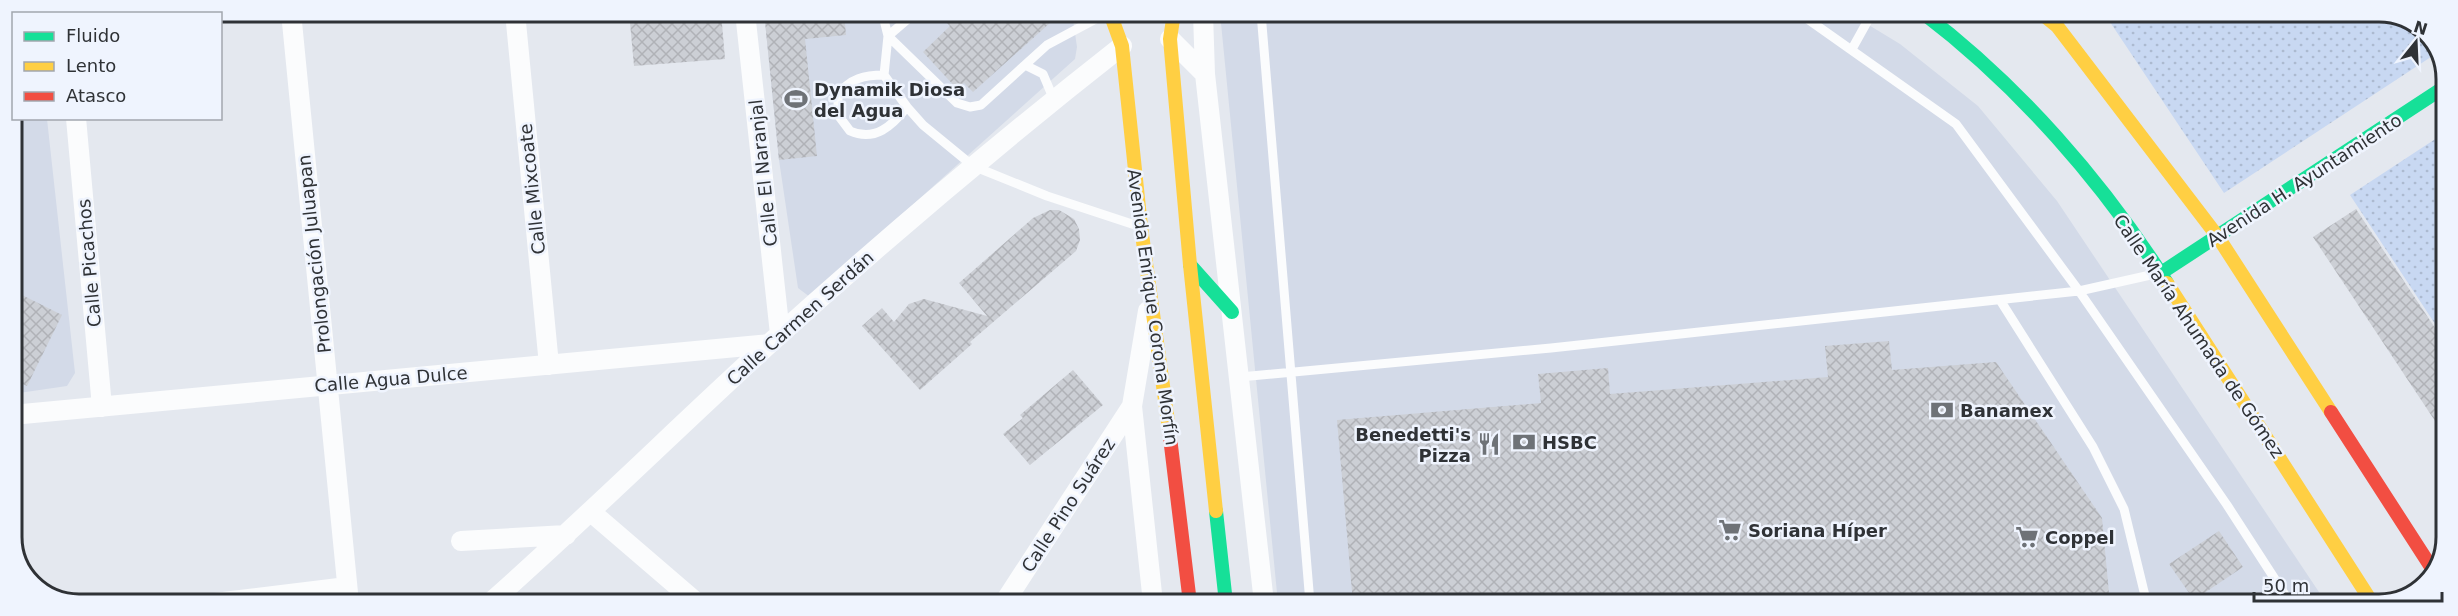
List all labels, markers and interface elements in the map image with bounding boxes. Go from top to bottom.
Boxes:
legend [12,12,222,120]
north arrow [2386,12,2446,72]
text: N [2411,17,2430,39]
text: Fluido [66,25,120,46]
text: Lento [66,55,116,76]
place label: Dynamik Diosa del Agua [814,79,965,121]
text: Atasco [66,85,126,106]
sports icon: Dynamik Diosa del Agua [783,86,809,112]
street label: Calle El Naranjal [745,98,781,248]
street label: Avenida H. Ayuntamiento [2203,109,2405,251]
street label: Calle Mixcoate [515,123,549,255]
street label: Prolongación Juluapan [293,154,335,354]
street label: Avenida Enrique Corona Morfín [1123,167,1183,447]
street label: Calle Picachos [73,198,105,328]
street label: Calle María Ahumada de Gómez [2109,210,2289,462]
street label: Calle Carmen Serdán [722,247,878,389]
street label: Calle Agua Dulce [314,362,468,396]
bank icon: Banamex [1929,397,1955,423]
place label: Banamex [1960,400,2054,421]
place label: Benedetti's Pizza [1355,424,1471,466]
bank icon: HSBC [1511,429,1537,455]
restaurant icon: Benedetti's Pizza [1476,431,1502,457]
place label: HSBC [1542,432,1597,453]
street label: Calle Pino Suárez [1017,434,1119,576]
supermarket icon: Soriana Híper [1717,517,1743,543]
place label: Soriana Híper [1748,520,1887,541]
supermarket icon: Coppel [2014,524,2040,550]
place label: Coppel [2045,527,2115,548]
scale bar [2254,565,2442,603]
text: 50 m [2263,575,2309,596]

